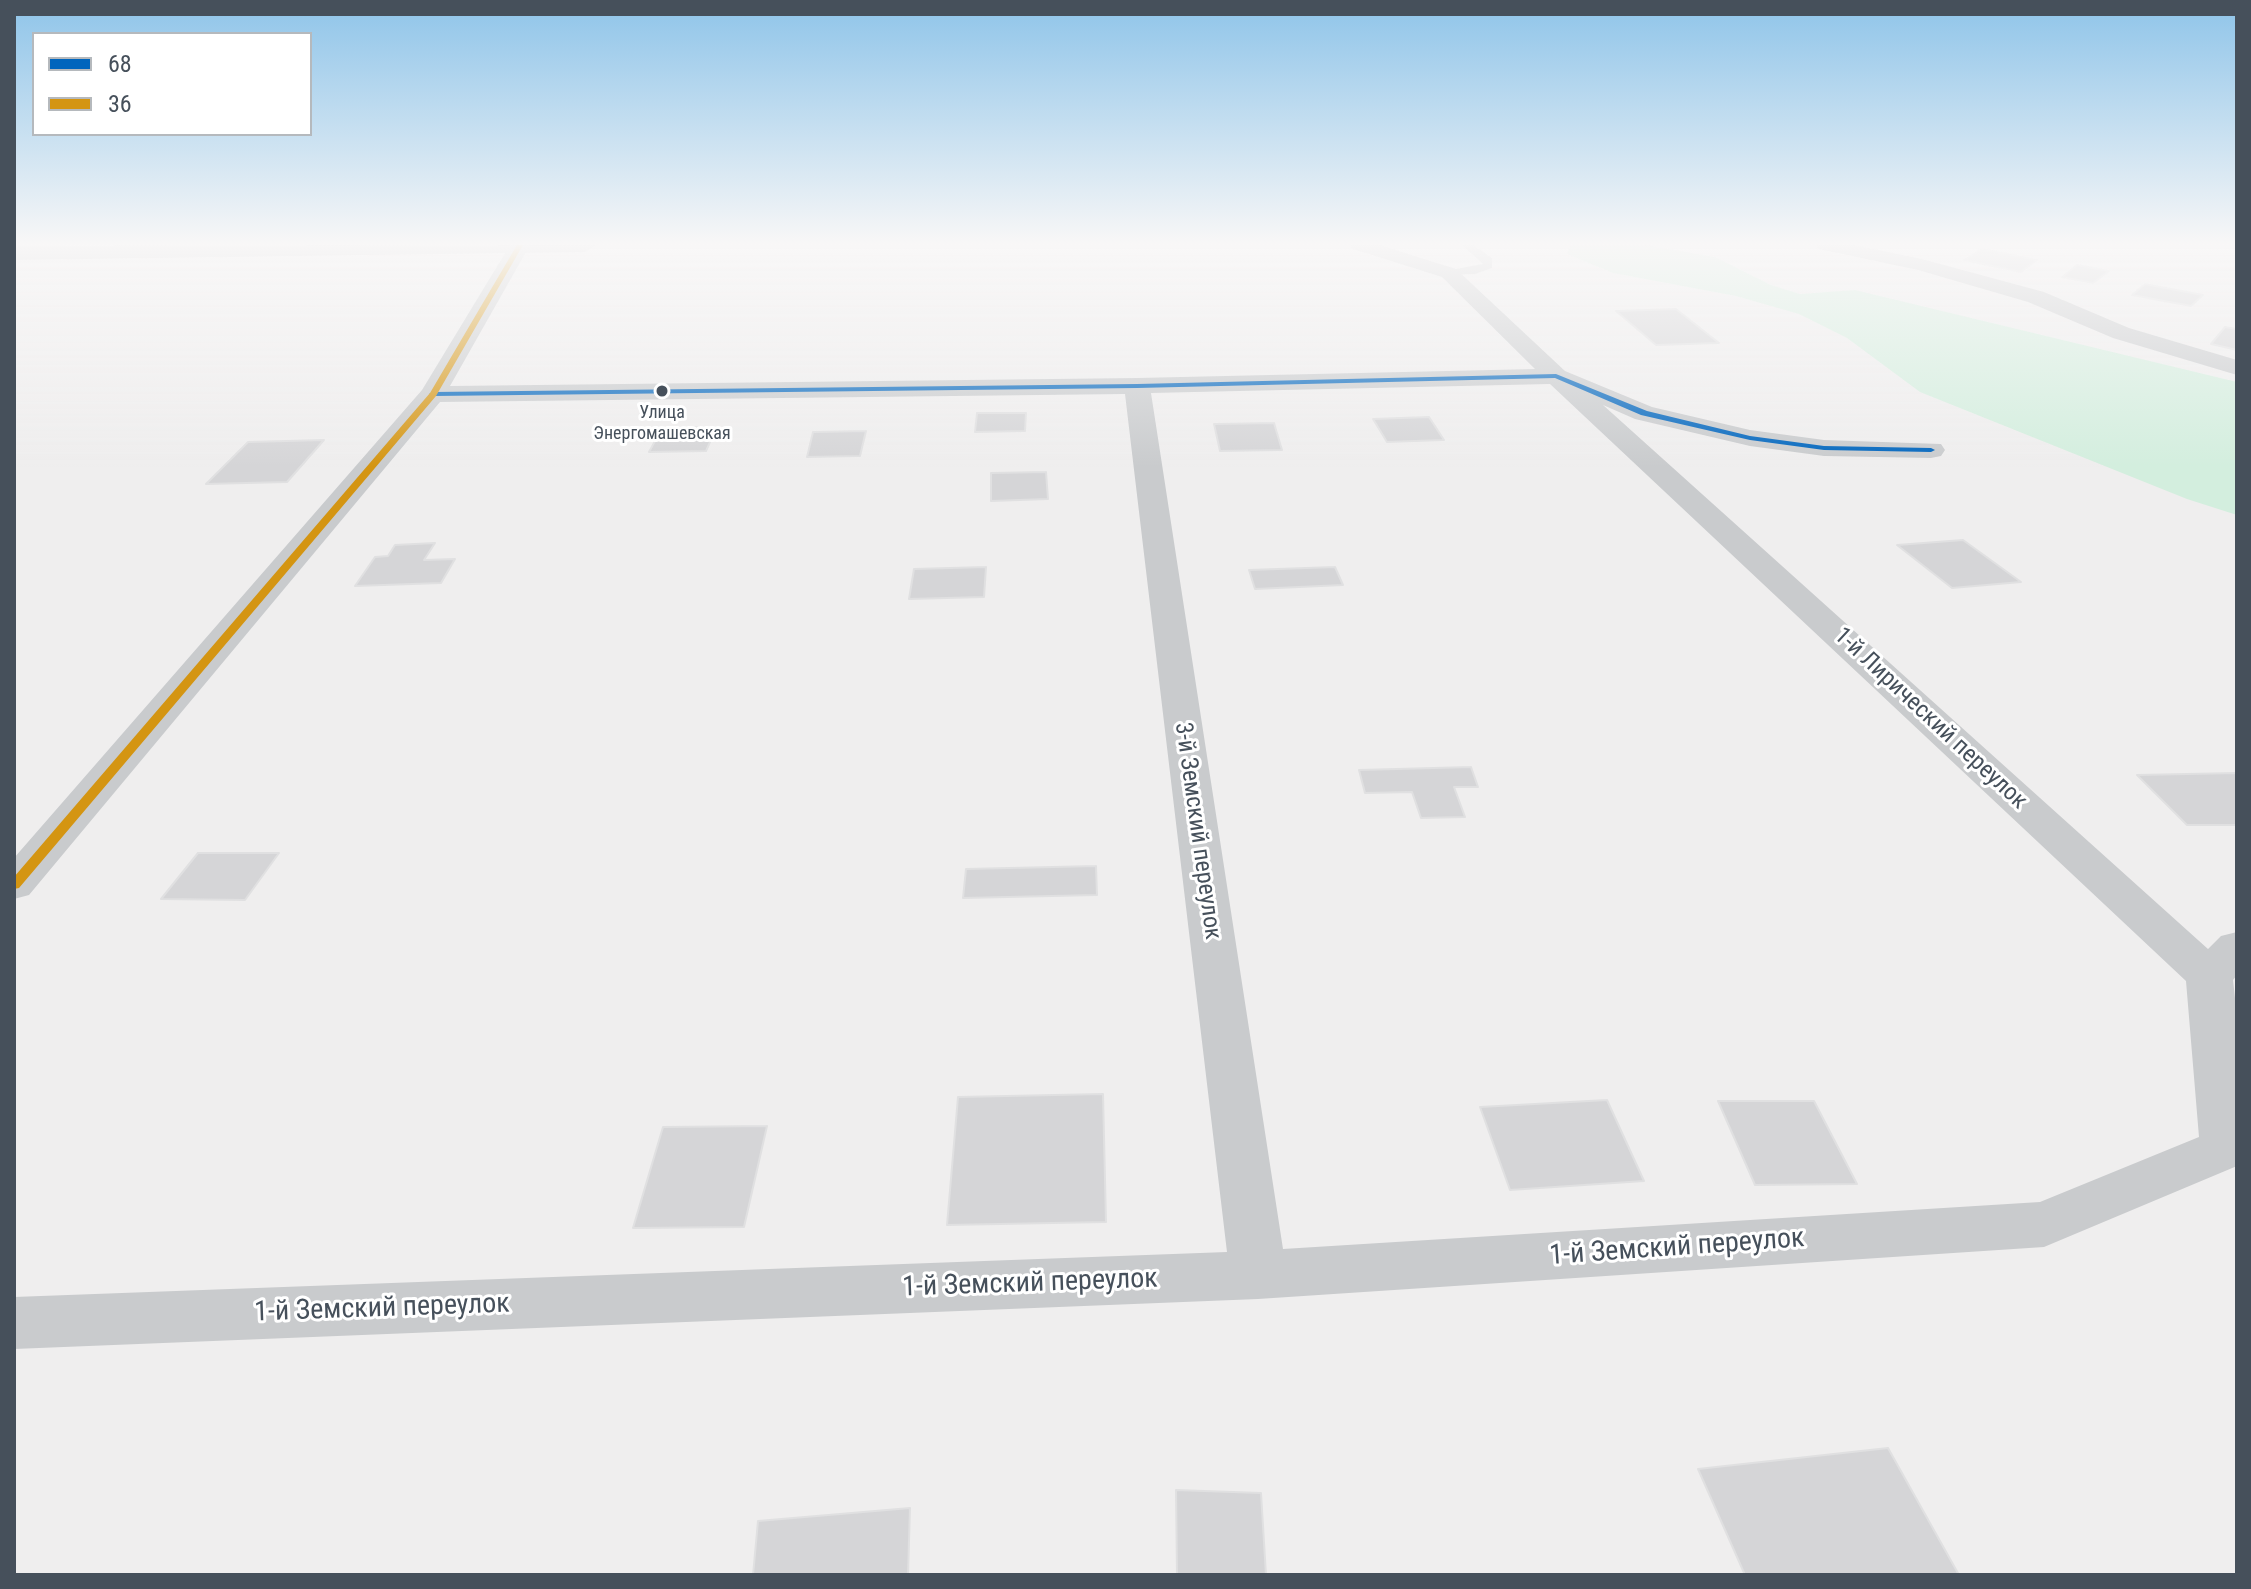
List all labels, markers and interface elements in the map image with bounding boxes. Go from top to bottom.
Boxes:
legend [32,32,312,136]
text: 68 [108,50,132,78]
text: 36 [108,90,132,118]
marker: Улица Энергомашевская [654,383,670,399]
place label: Улица Энергомашевская [593,402,731,444]
street label: 1-й Лирический переулок [1827,622,2033,816]
street label: 3-й Земский переулок [1167,721,1227,941]
street label: 1-й Земский переулок [1548,1222,1806,1274]
street label: 1-й Земский переулок [902,1263,1158,1305]
street label: 1-й Земский переулок [254,1288,510,1330]

